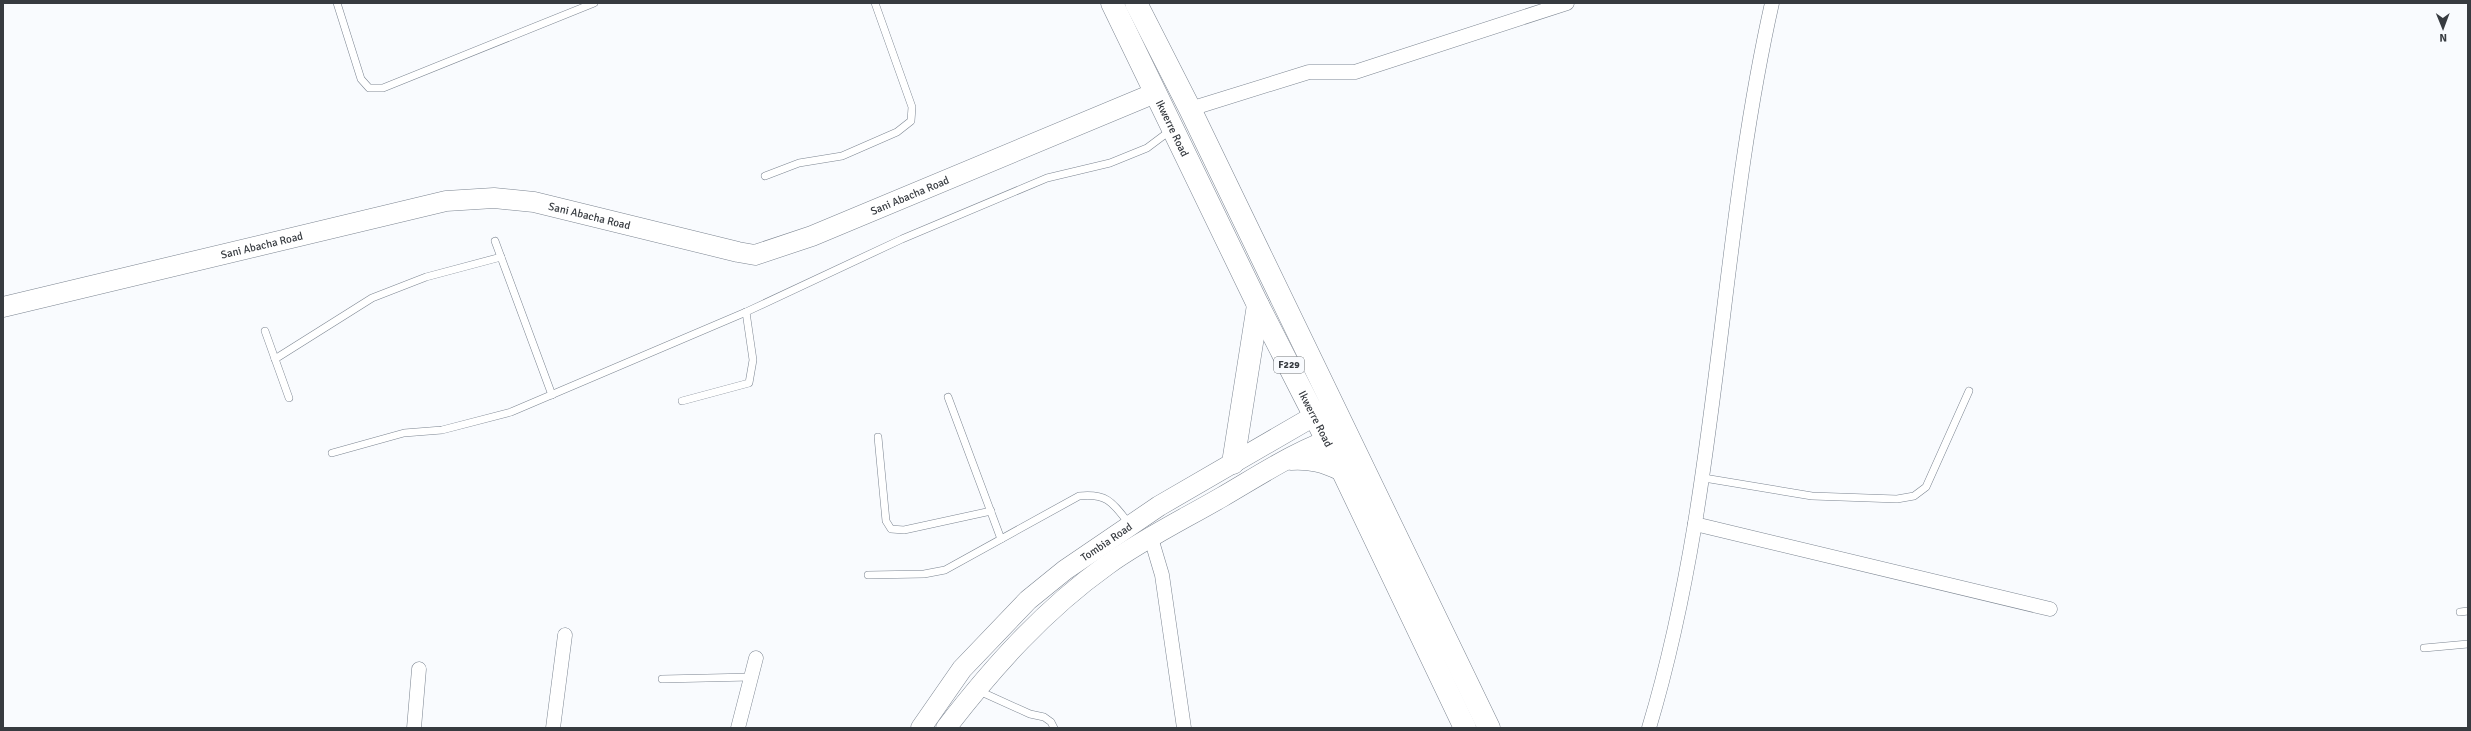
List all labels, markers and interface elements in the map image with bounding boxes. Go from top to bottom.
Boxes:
north arrow [2423,8,2463,48]
text: N [2439,31,2447,44]
street label: Ikwerre Road [1153,98,1192,159]
street label: Sani Abacha Road [868,173,951,217]
street label: Sani Abacha Road [547,199,632,232]
street label: Sani Abacha Road [219,229,304,261]
road number: F229 [1274,357,1304,373]
street label: Ikwerre Road [1296,388,1336,449]
street label: Tombia Road [1078,520,1135,564]

